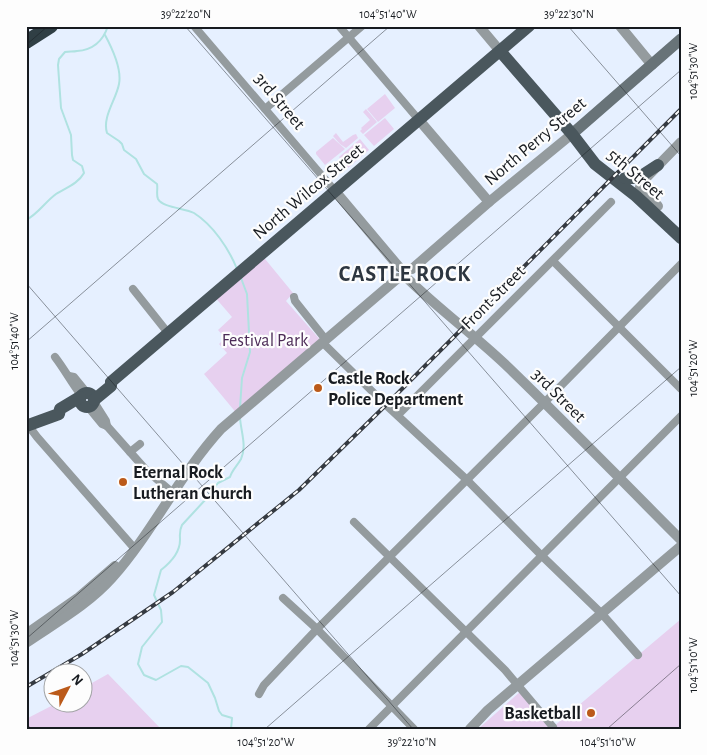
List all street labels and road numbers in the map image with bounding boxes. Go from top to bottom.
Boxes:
street label: 3rd Street [251,70,308,134]
street label: North Perry Street [481,94,590,189]
street label: North Wilcox Street [250,140,367,243]
street label: 5th Street [604,146,667,204]
street label: Front Street [458,262,529,333]
street label: 3rd Street [528,365,589,426]

